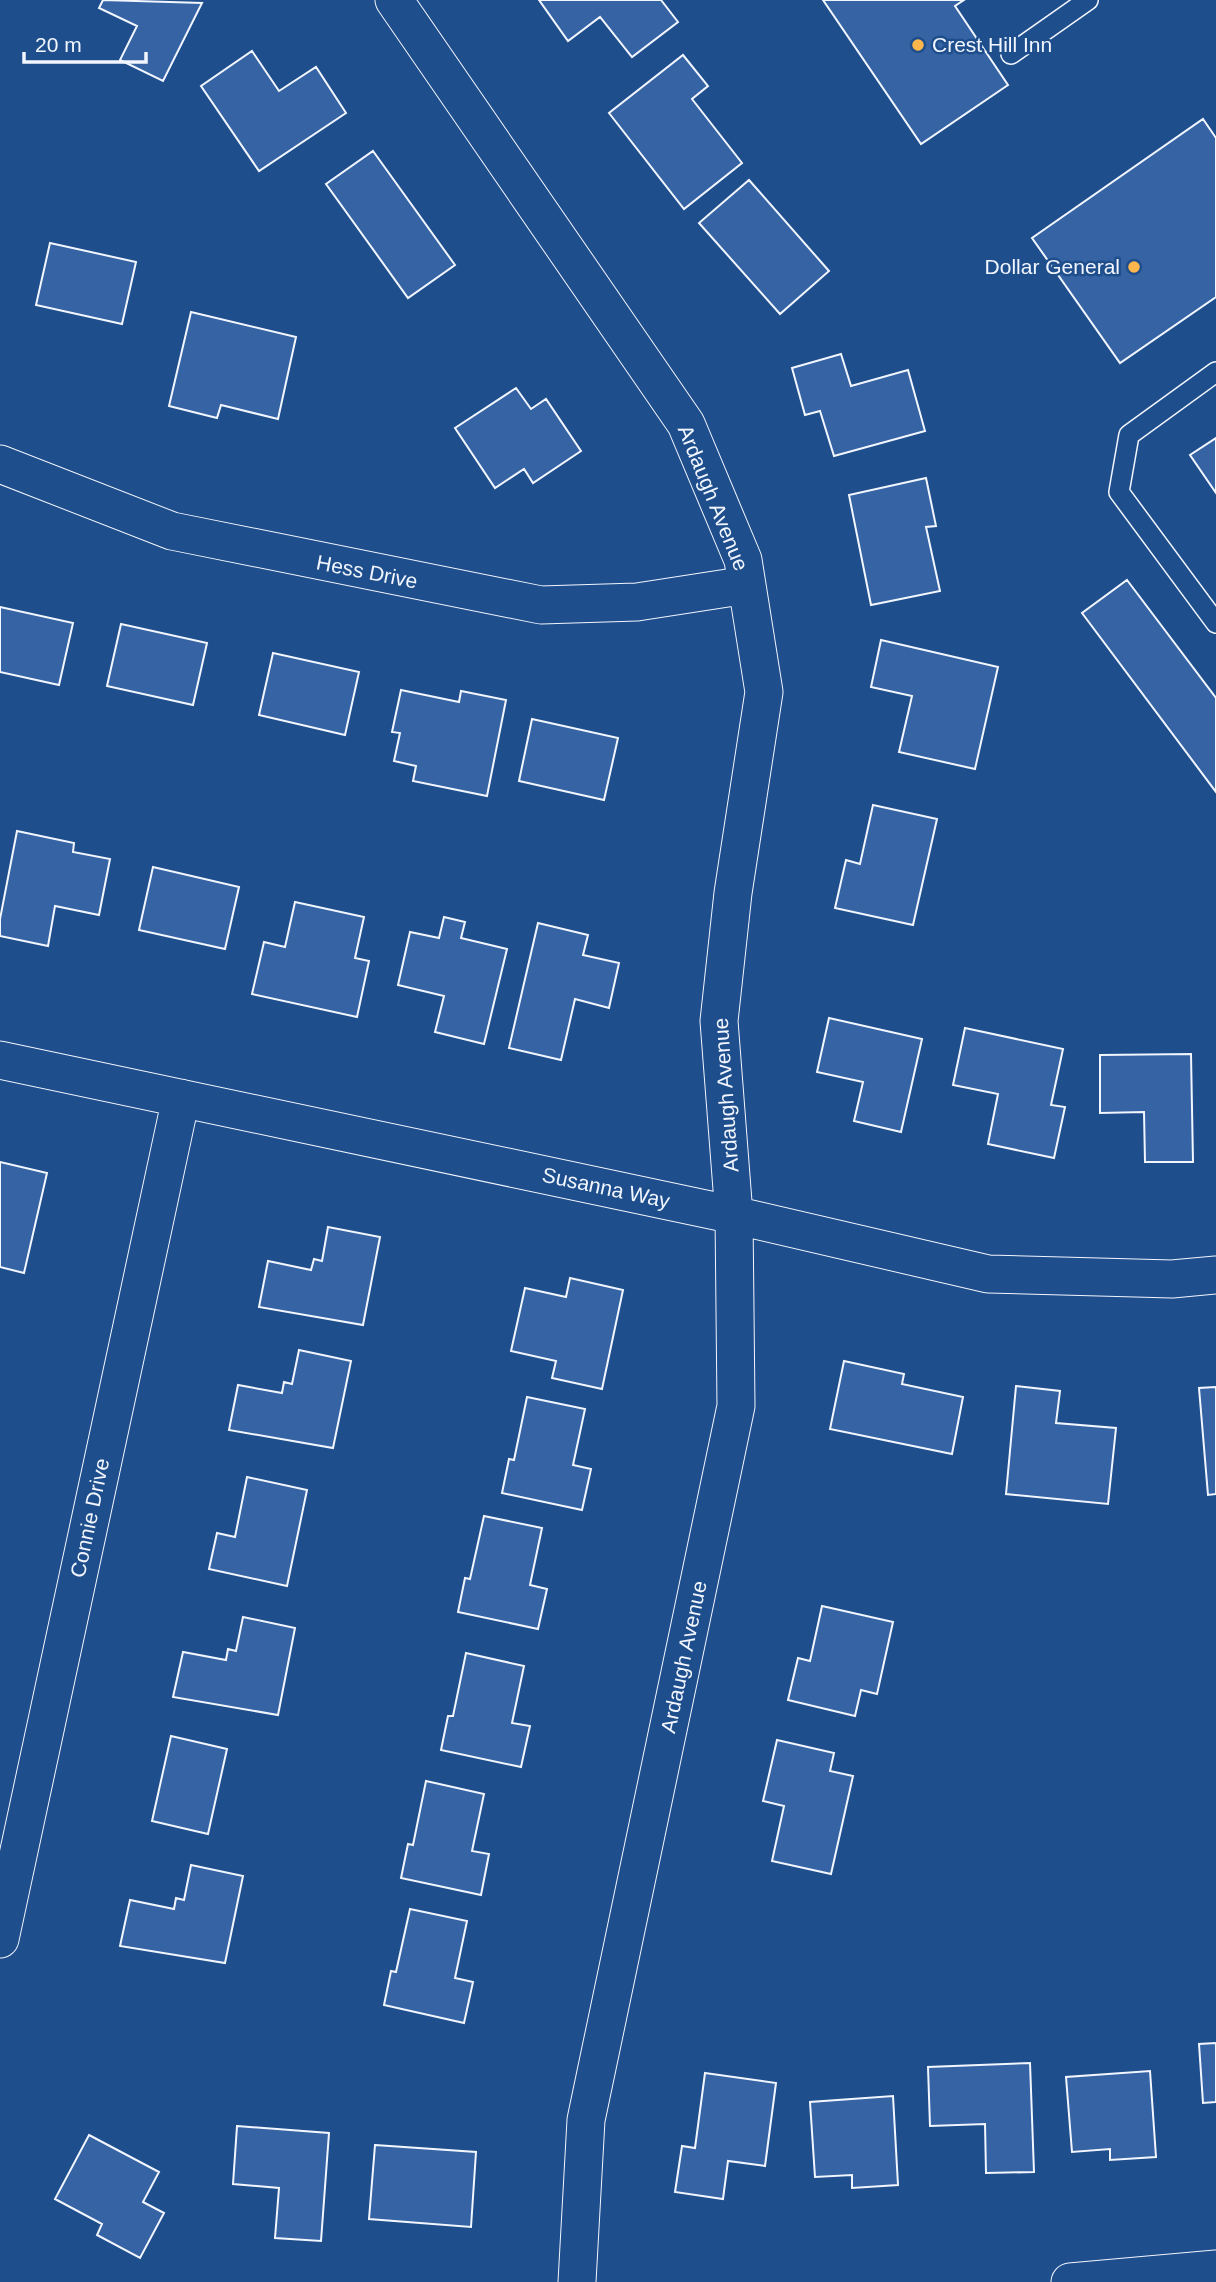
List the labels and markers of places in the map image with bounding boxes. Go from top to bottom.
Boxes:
place label: Crest Hill Inn [932,33,1052,56]
marker: Crest Hill Inn [910,37,926,53]
place label: Dollar General [985,255,1120,278]
marker: Dollar General [1126,259,1142,275]

